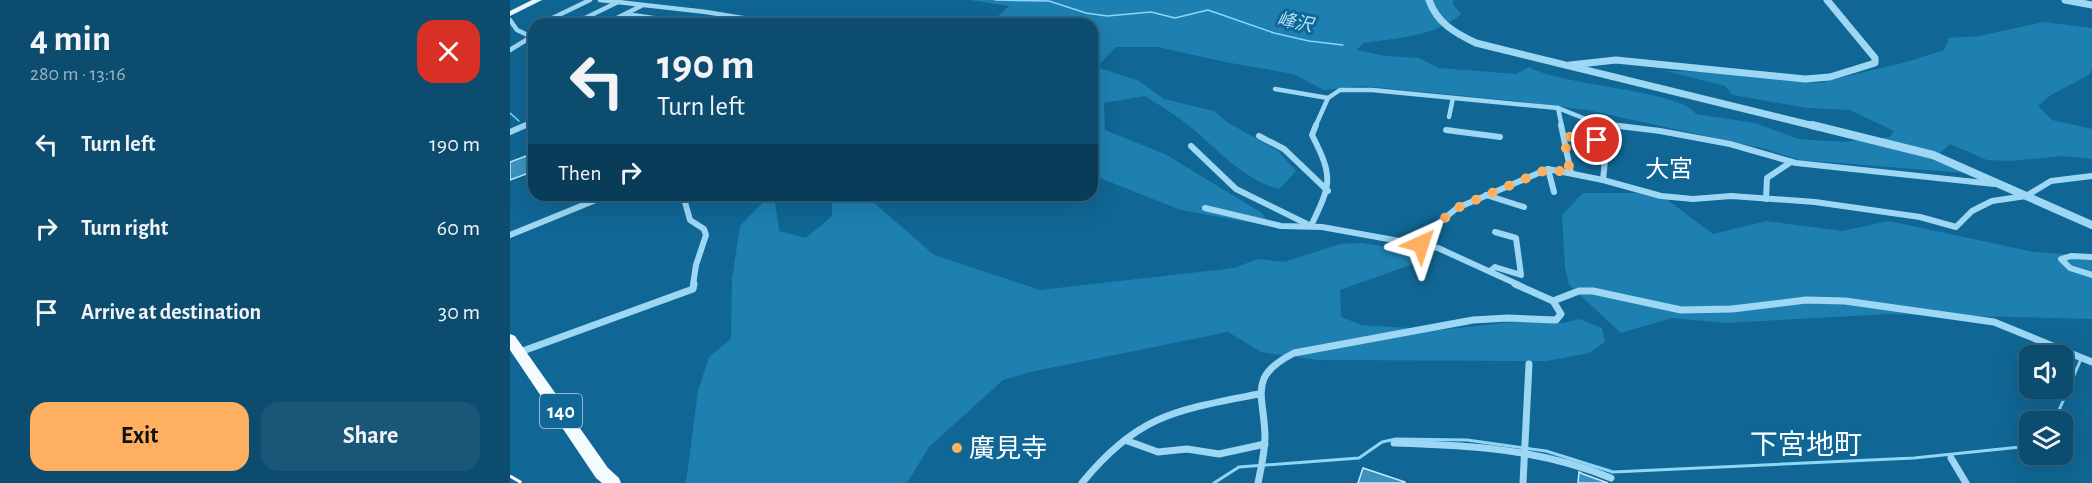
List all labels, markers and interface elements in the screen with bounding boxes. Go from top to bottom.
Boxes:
water label: 峰沢 [1275,9,1317,36]
button: close [417,20,480,83]
text: 4 min [30,21,111,57]
icon: left [558,42,636,120]
text: 190 m [657,44,755,86]
text: 280 m · 13:16 [30,64,126,84]
text: Turn left [657,93,745,120]
pin [1571,114,1622,165]
icon: arrive [1580,123,1613,156]
icon: left [30,128,63,161]
text: Turn left [81,133,155,155]
text: 190 m [429,133,480,155]
icon: right [614,156,647,189]
district label: 大宮 [1645,156,1693,182]
text: Then [558,162,602,184]
icon: right [30,212,63,245]
position arrow [1389,212,1453,276]
text: Turn right [81,217,168,239]
text: 60 m [437,217,480,239]
icon: arrive [30,296,63,329]
text: Arrive at destination [81,301,261,323]
text: 30 m [438,301,480,323]
map controls [2019,345,2073,465]
button: sound [2019,345,2073,399]
road number: 140 [540,394,582,428]
button: Exit [30,402,249,471]
button: Share [261,402,480,471]
button: layers [2019,411,2073,465]
district label: 下宮地町 [1750,430,1862,460]
place label: 廣見寺 [969,435,1047,462]
marker: 廣見寺 [950,441,964,455]

